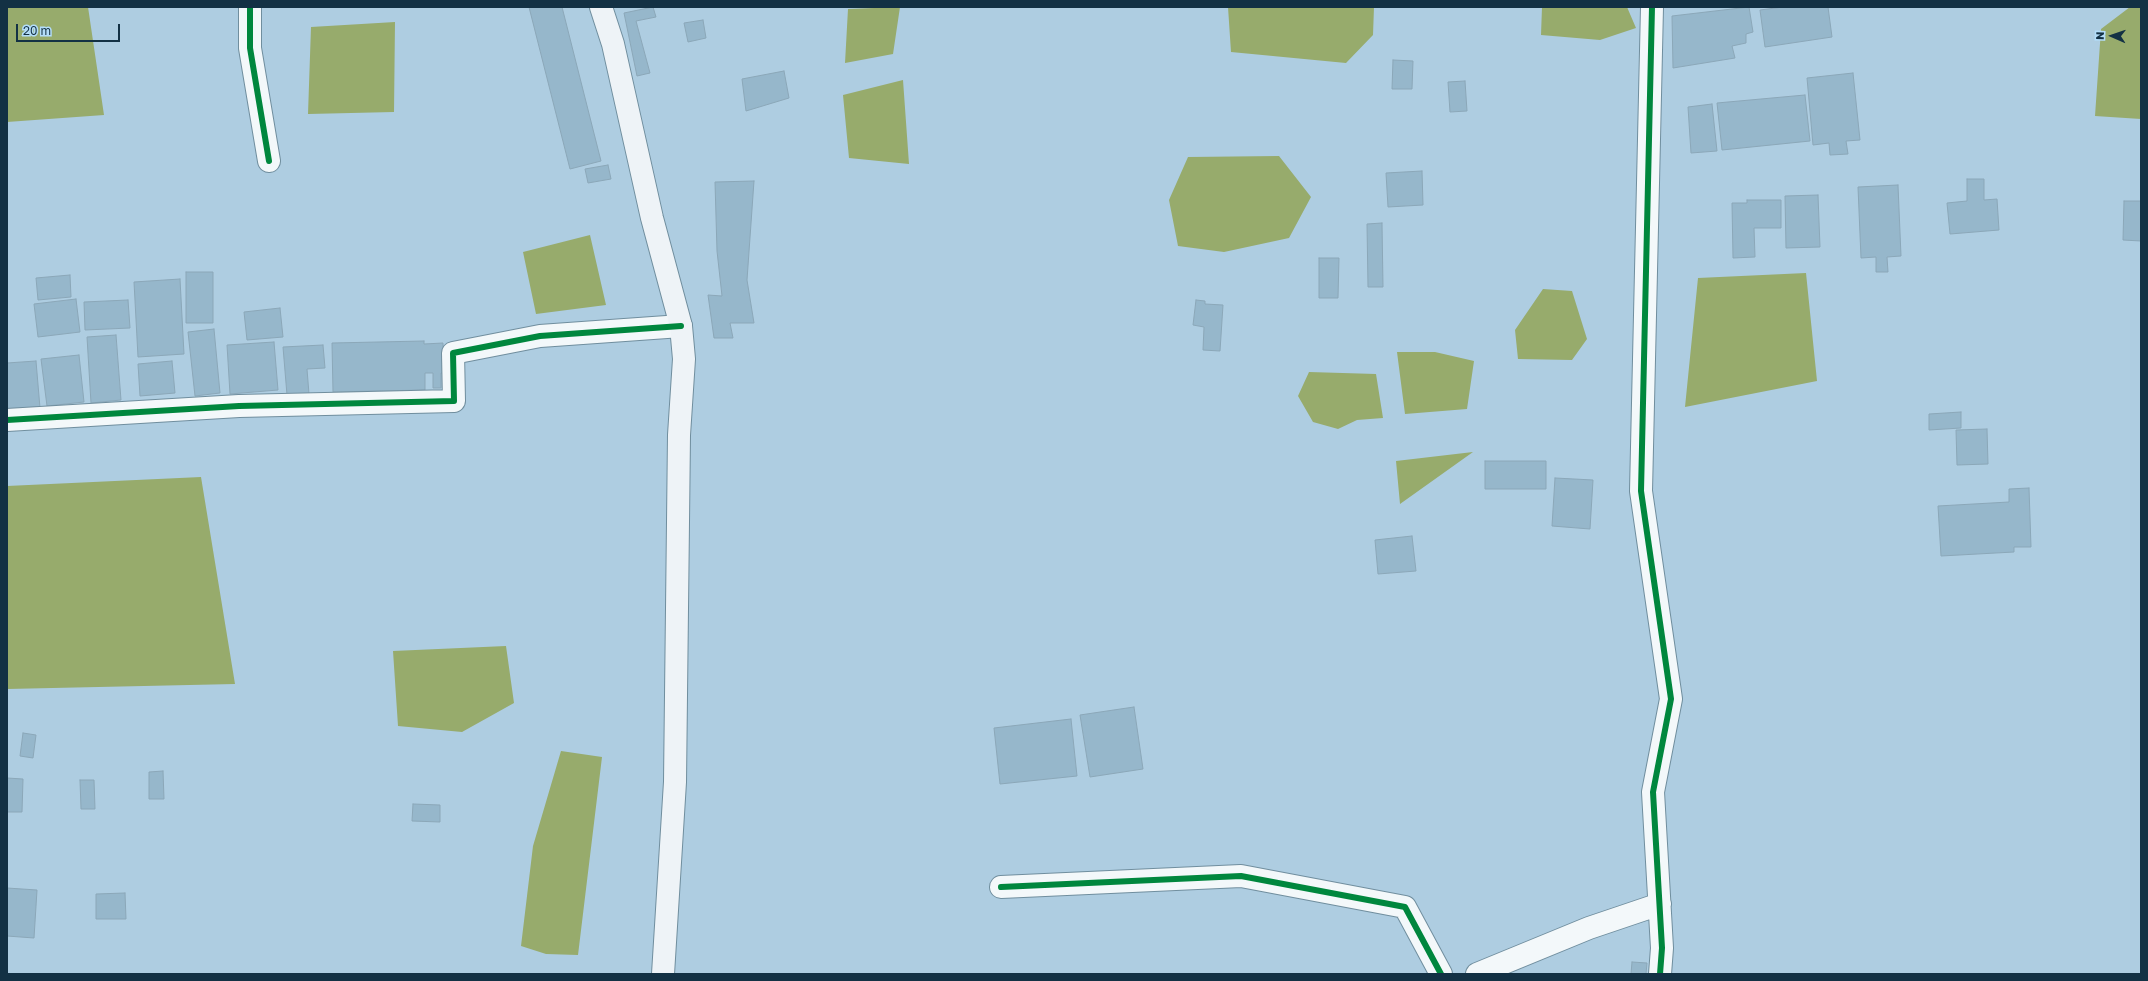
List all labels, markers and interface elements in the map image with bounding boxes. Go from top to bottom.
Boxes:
scale bar [18,16,122,42]
north arrow [2092,16,2132,56]
text: 20 m [23,23,51,38]
text: N [2093,31,2106,40]

